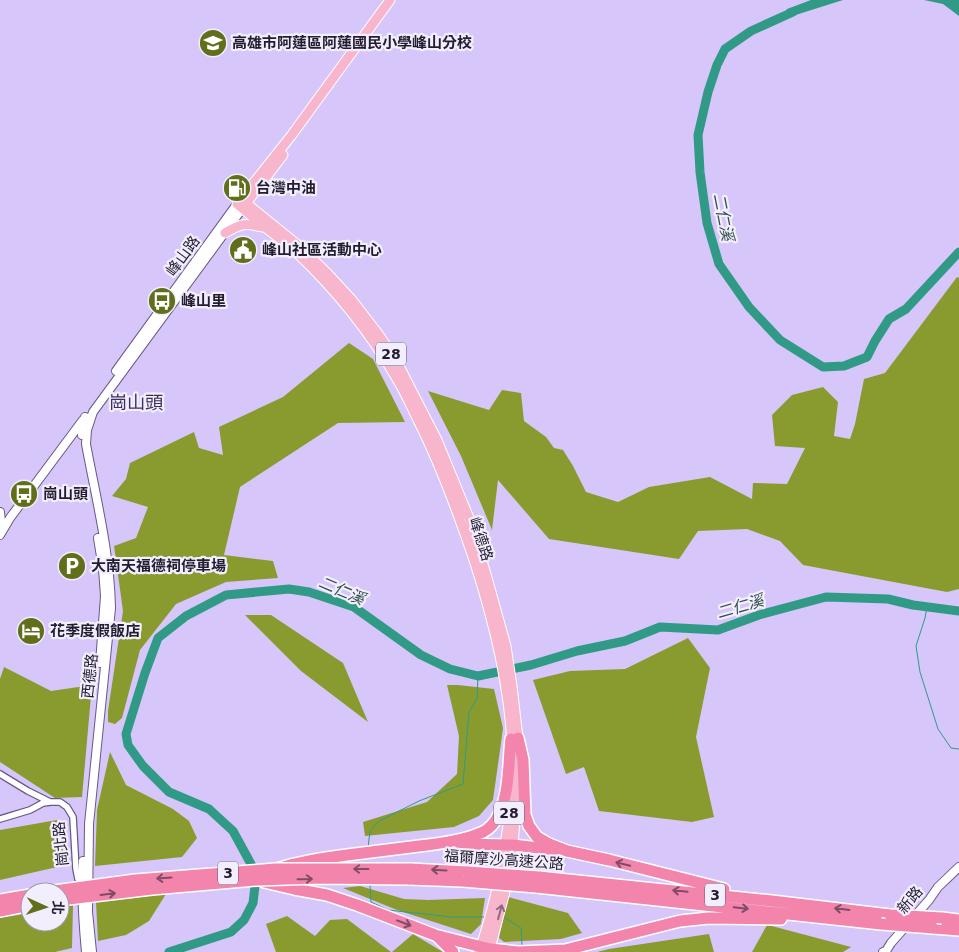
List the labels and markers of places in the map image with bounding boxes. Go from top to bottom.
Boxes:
school or university icon: 高雄市阿蓮區阿蓮國民小學峰山分校 [198,28,228,58]
place label: 高雄市阿蓮區阿蓮國民小學峰山分校 [232,34,472,52]
fuel station icon: 台灣中油 [222,173,252,203]
place label: 台灣中油 [256,179,316,197]
public building icon: 峰山社區活動中心 [228,235,258,265]
place label: 峰山社區活動中心 [262,241,382,259]
bus stop icon: 峰山里 [147,286,177,316]
place label: 峰山里 [181,292,226,310]
bus stop icon: 崗山頭 [9,479,39,509]
place label: 崗山頭 [43,485,88,503]
parking icon: 大南天福德祠停車場 [57,551,87,581]
place label: 大南天福德祠停車場 [91,557,226,575]
hotel icon: 花季度假飯店 [16,616,46,646]
place label: 花季度假飯店 [50,622,140,640]

